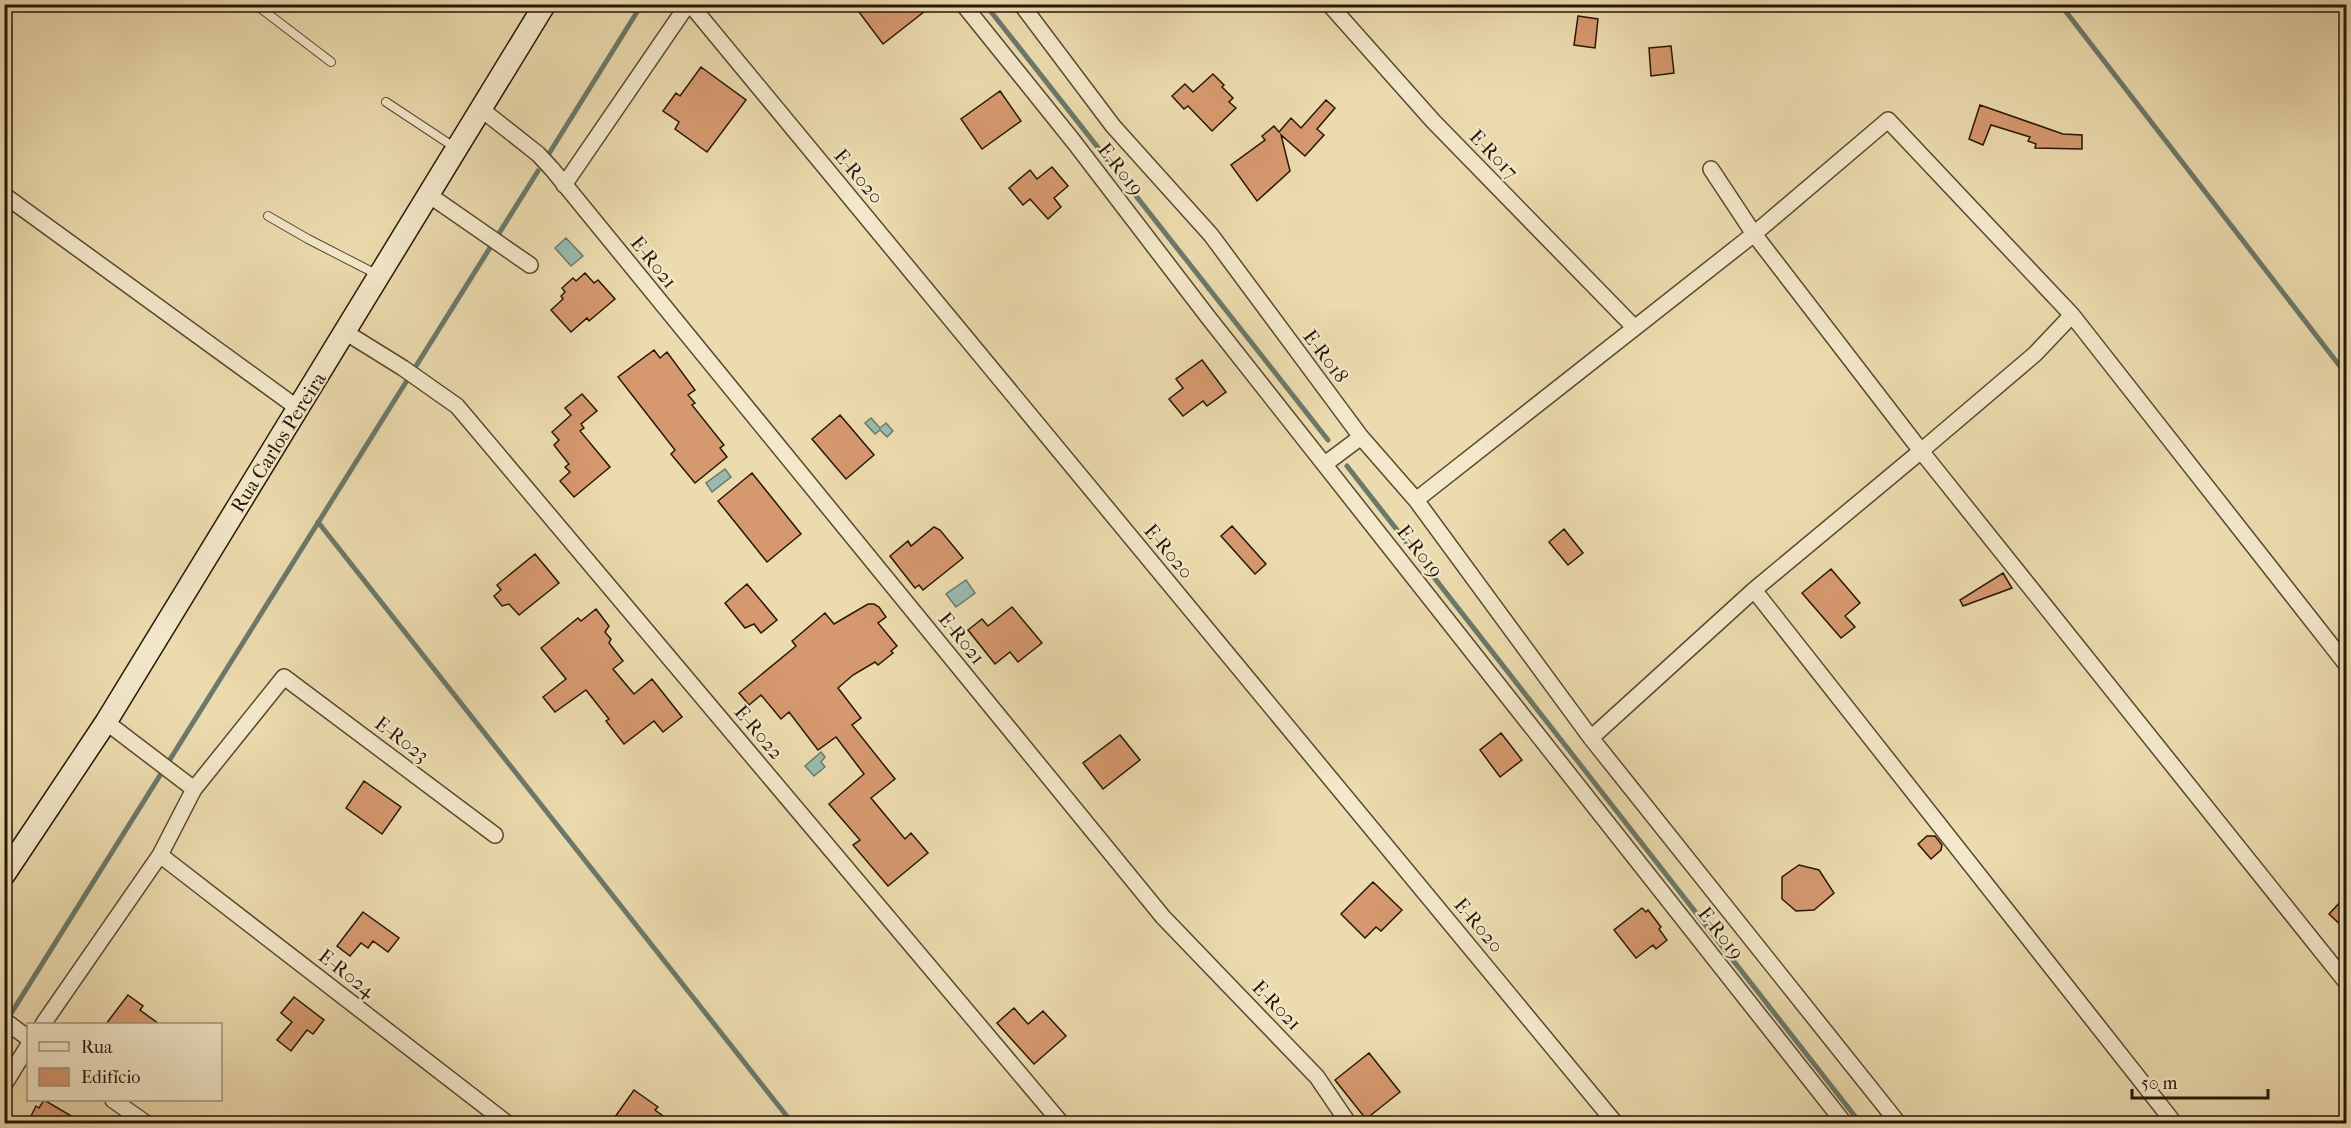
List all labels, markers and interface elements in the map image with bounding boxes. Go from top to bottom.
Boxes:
street label: E-R017 [1465,125,1523,184]
street label: E-R019 [1093,138,1148,200]
street label: E-R020 [829,144,888,208]
street label: E-R021 [626,232,682,293]
street label: E-R018 [1298,325,1353,387]
street label: Rua Carlos Pereira [226,367,331,517]
street label: E-R020 [1139,519,1198,583]
street label: E-R019 [1392,520,1447,582]
street label: E-R021 [934,608,990,669]
street label: E-R022 [729,701,788,764]
street label: E-R023 [370,712,433,767]
street label: E-R020 [1449,893,1508,957]
street label: E-R019 [1693,902,1748,964]
street label: E-R024 [314,944,380,1003]
street label: E-R021 [1247,976,1306,1035]
legend [27,1023,222,1101]
text: Rua [81,1037,113,1058]
scale bar [2132,1062,2268,1100]
text: Edifício [81,1067,140,1088]
text: 50 m [2141,1073,2178,1094]

